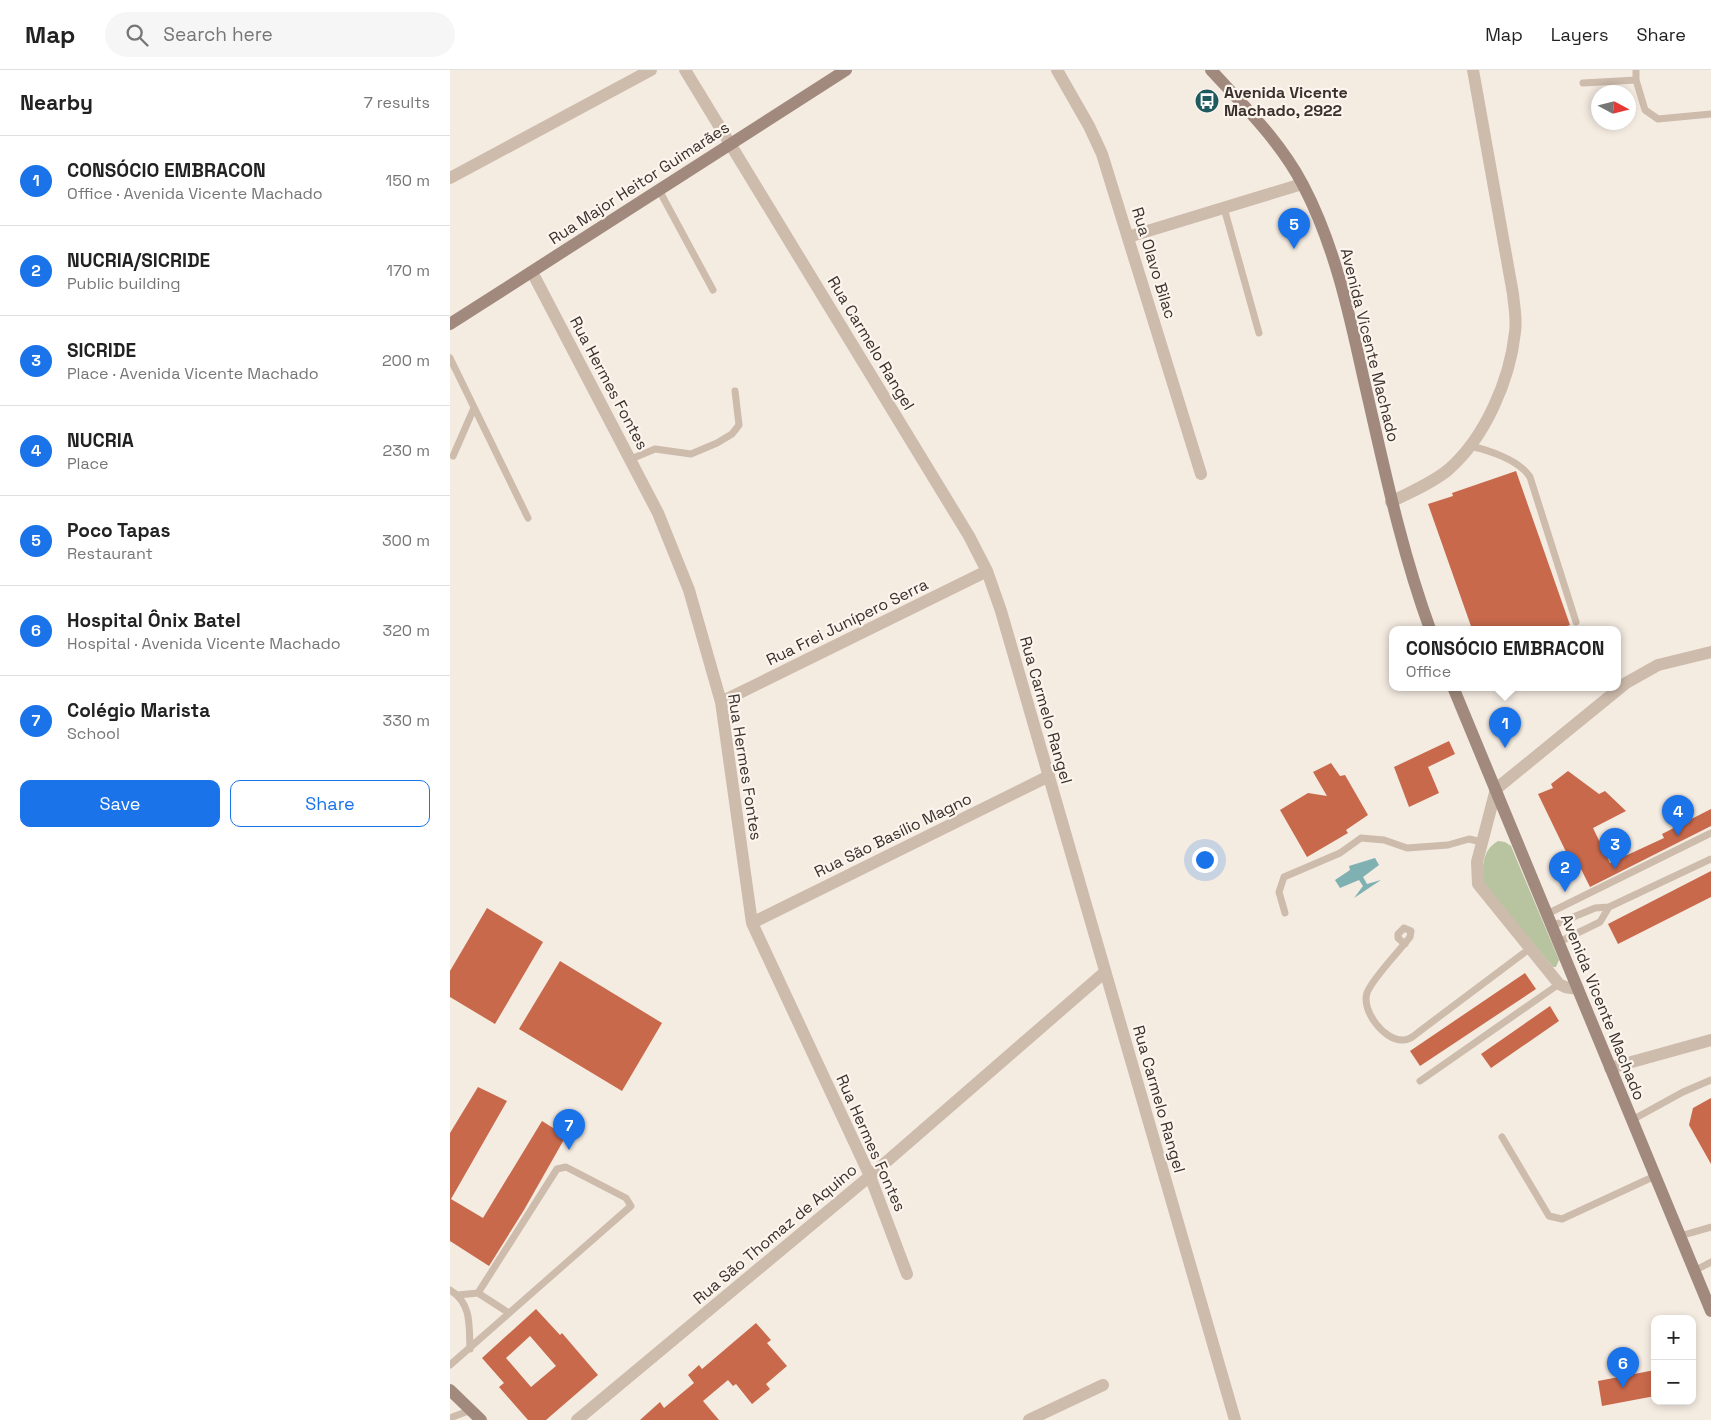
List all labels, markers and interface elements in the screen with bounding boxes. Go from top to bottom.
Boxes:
search box [105,12,455,57]
text: Map [25,19,75,50]
icon: search [123,21,151,49]
text: Search here [163,22,273,47]
text: Map [1485,23,1523,46]
text: Layers [1551,23,1608,46]
text: Share [1636,23,1686,46]
place label: Avenida Vicente Machado, 2922 [1224,82,1348,121]
north arrow [1591,85,1636,130]
bus stop icon: Avenida Vicente Machado, 2922 [1194,88,1220,114]
text: Nearby [20,89,93,116]
text: 7 results [364,92,430,113]
street label: Rua Major Heitor Guimarães [545,117,733,249]
text: CONSÓCIO EMBRACON [67,158,266,183]
text: 1 [32,170,40,191]
text: 150 m [386,170,430,191]
text: Office · Avenida Vicente Machado [67,183,323,204]
street label: Rua Olavo Bilac [1127,205,1181,321]
pin: 5 [1278,208,1310,249]
street label: Avenida Vicente Machado [1336,246,1404,444]
text: NUCRIA/SICRIDE [67,248,210,273]
text: 2 [31,260,41,281]
text: 170 m [386,260,430,281]
street label: Rua Carmelo Rangel [823,272,919,414]
text: Public building [67,273,180,294]
street label: Rua Hermes Fontes [565,313,653,453]
text: SICRIDE [67,338,136,363]
text: 3 [31,350,41,371]
text: 200 m [382,350,430,371]
text: Place · Avenida Vicente Machado [67,363,319,384]
text: NUCRIA [67,428,134,453]
text: 4 [31,440,41,461]
text: 230 m [383,440,430,461]
text: Place [67,453,109,474]
text: Poco Tapas [67,518,170,543]
text: 5 [31,530,41,551]
text: 300 m [382,530,430,551]
text: Restaurant [67,543,153,564]
street label: Rua Frei Junípero Serra [763,574,931,670]
text: Hospital Ônix Batel [67,608,241,633]
text: 6 [31,620,41,641]
text: 320 m [383,620,430,641]
popup [1389,626,1621,691]
text: Hospital · Avenida Vicente Machado [67,633,341,654]
street label: Rua Carmelo Rangel [1015,634,1077,786]
text: CONSÓCIO EMBRACON [1406,636,1604,661]
text: Office [1406,661,1451,682]
street label: Rua Hermes Fontes [723,692,767,842]
text: Colégio Marista [67,698,210,723]
pin: 1 [1489,707,1521,748]
text: 7 [32,710,40,731]
text: 330 m [383,710,430,731]
text: School [67,723,120,744]
button: Save [20,780,220,827]
button: Share [230,780,430,827]
street label: Rua São Basílio Magno [811,788,975,882]
pin: 4 [1662,795,1694,836]
pin: 3 [1599,828,1631,869]
your location [1192,847,1218,873]
pin: 2 [1549,851,1581,892]
street label: Avenida Vicente Machado [1556,911,1650,1103]
street label: Rua Carmelo Rangel [1128,1023,1190,1175]
street label: Rua Hermes Fontes [831,1071,911,1215]
pin: 7 [553,1109,585,1150]
street label: Rua São Thomaz de Aquino [689,1159,861,1309]
map controls [1651,1315,1696,1405]
button: + [1651,1315,1696,1360]
pin: 6 [1607,1347,1639,1388]
button: − [1651,1360,1696,1405]

